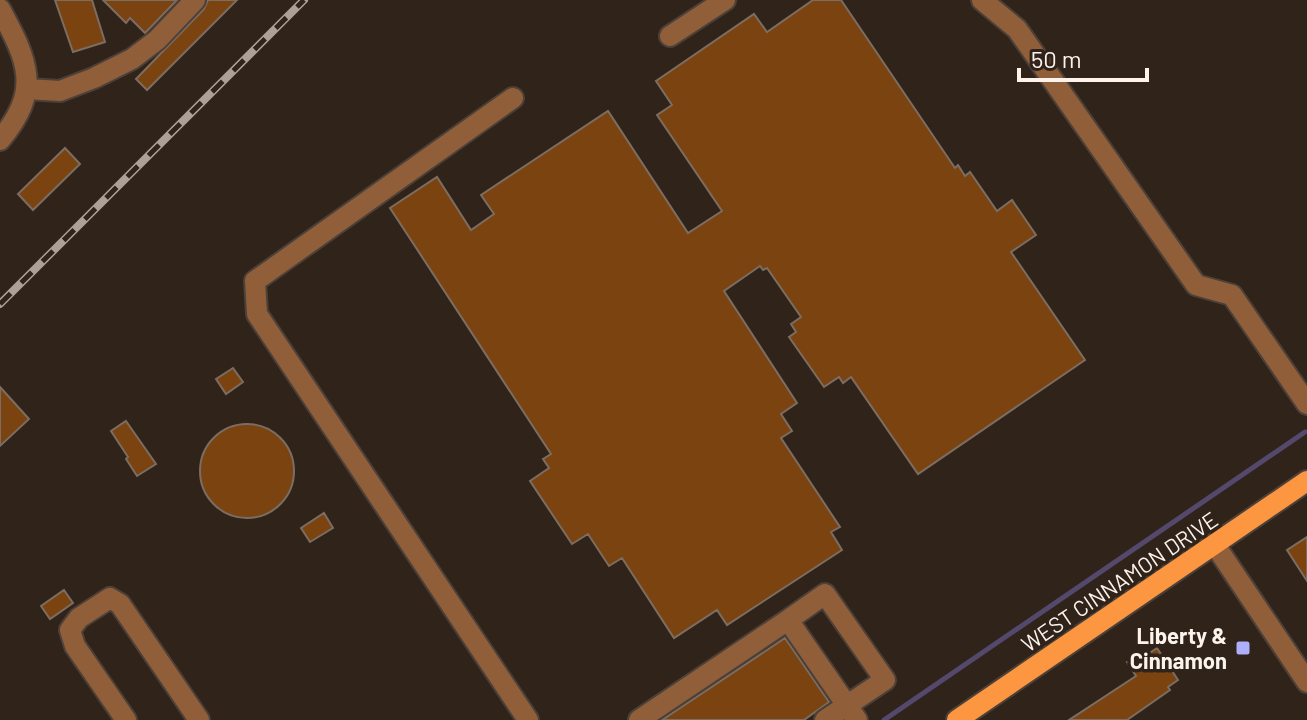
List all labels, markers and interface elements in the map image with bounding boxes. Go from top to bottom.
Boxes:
scale bar [1019,32,1147,82]
text: 50 m [1031,44,1082,73]
street label: WEST CINNAMON DRIVE [1016,506,1222,656]
place label: Liberty & Cinnamon [1130,622,1227,673]
marker: Liberty & Cinnamon [1234,639,1252,657]

